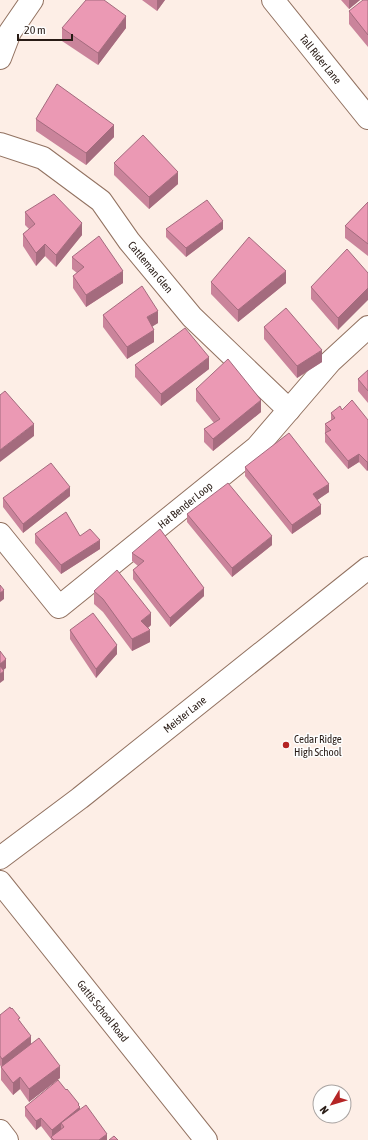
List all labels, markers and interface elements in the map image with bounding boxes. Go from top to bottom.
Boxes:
scale bar [18,16,72,42]
text: 20 m [24,23,46,37]
street label: Tall Rider Lane [297,32,344,86]
street label: Cattleman Glen [126,239,175,295]
street label: Hat Bender Loop [155,479,215,531]
street label: Meister Lane [161,694,209,735]
place label: Cedar Ridge High School [294,733,342,758]
marker: Cedar Ridge High School [281,740,291,750]
street label: Gattis School Road [75,978,131,1044]
north arrow [312,1084,352,1124]
text: N [317,1104,331,1116]

